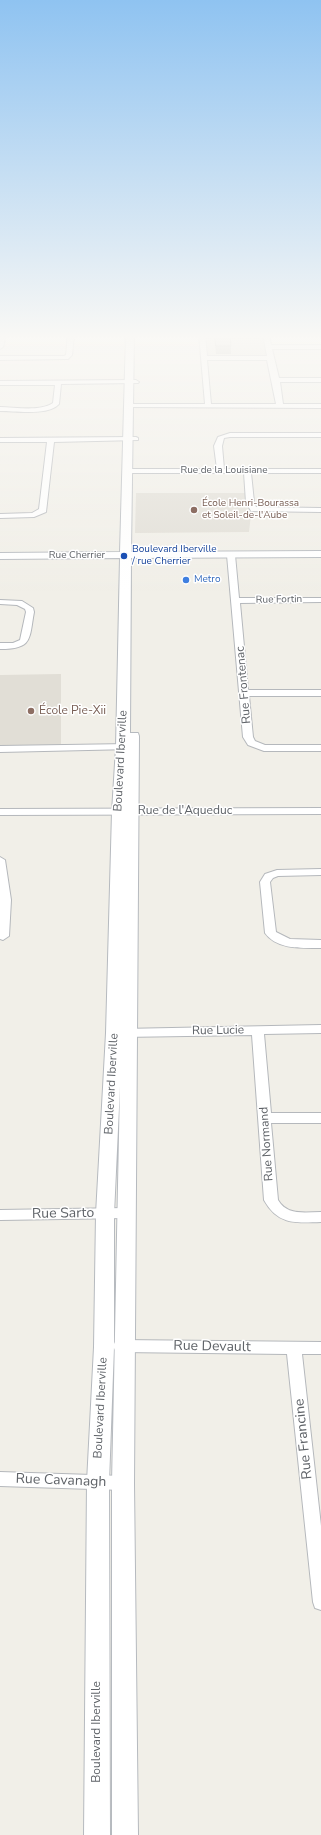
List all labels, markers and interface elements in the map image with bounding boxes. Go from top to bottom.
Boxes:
street label: Rue de la Louisiane [180,465,268,477]
place label: École Henri-Bourassa et Soleil-de-l'Aube [202,498,299,522]
marker: École Henri-Bourassa et Soleil-de-l'Aube [189,505,199,515]
place label: Boulevard Iberville / rue Cherrier [132,544,217,568]
street label: Rue Cherrier [49,550,105,562]
marker: Boulevard Iberville / rue Cherrier [119,551,129,561]
place label: Metro [194,574,220,586]
marker: Metro [181,575,191,585]
street label: Rue Fortin [256,594,302,606]
street label: Rue Frontenac [233,646,255,724]
place label: École Pie-Xii [39,704,106,718]
marker: École Pie-Xii [26,706,36,716]
street label: Boulevard Iberville [111,710,131,812]
street label: Rue de l'Aqueduc [138,804,232,818]
street label: Rue Lucie [192,1023,244,1039]
street label: Boulevard Iberville [102,1033,122,1135]
street label: Rue Normand [257,1106,277,1182]
street label: Rue Sarto [32,1205,94,1223]
street label: Rue Devault [173,1338,251,1356]
street label: Boulevard Iberville [91,1357,111,1459]
street label: Rue Francine [291,1398,317,1480]
street label: Rue Cavanagh [15,1471,107,1491]
street label: Boulevard Iberville [90,1681,104,1783]

